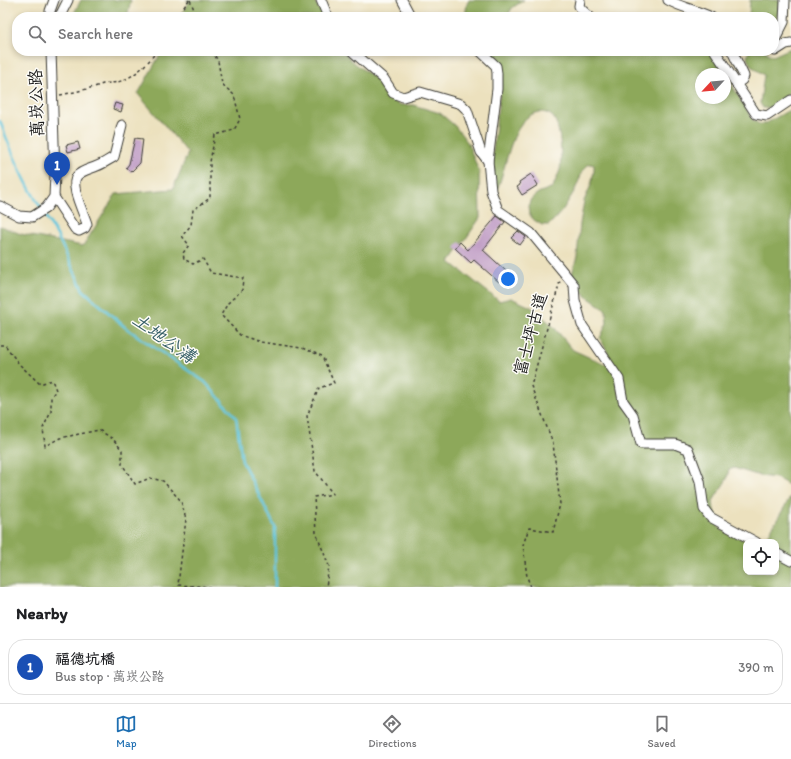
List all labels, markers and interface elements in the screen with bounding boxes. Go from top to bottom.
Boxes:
search box [12,12,779,56]
icon: search [26,23,48,45]
text: Search here [58,25,133,43]
north arrow [695,68,731,104]
street label: 萬崁公路 [25,69,47,137]
pin: 1 [44,152,70,185]
your location [498,269,518,289]
street label: 富士坪古道 [509,290,551,378]
water label: 土地公溝 [128,308,201,369]
map controls [743,539,779,575]
button: locate [743,539,779,575]
text: Nearby [16,603,68,623]
text: 福德坑橋 [55,650,115,668]
text: 1 [27,660,33,675]
text: 390 m [738,660,774,675]
text: Bus stop · 萬崁公路 [55,669,164,684]
tab: Map [115,713,137,750]
tab: Directions [368,713,417,750]
tab: Saved [647,713,676,750]

